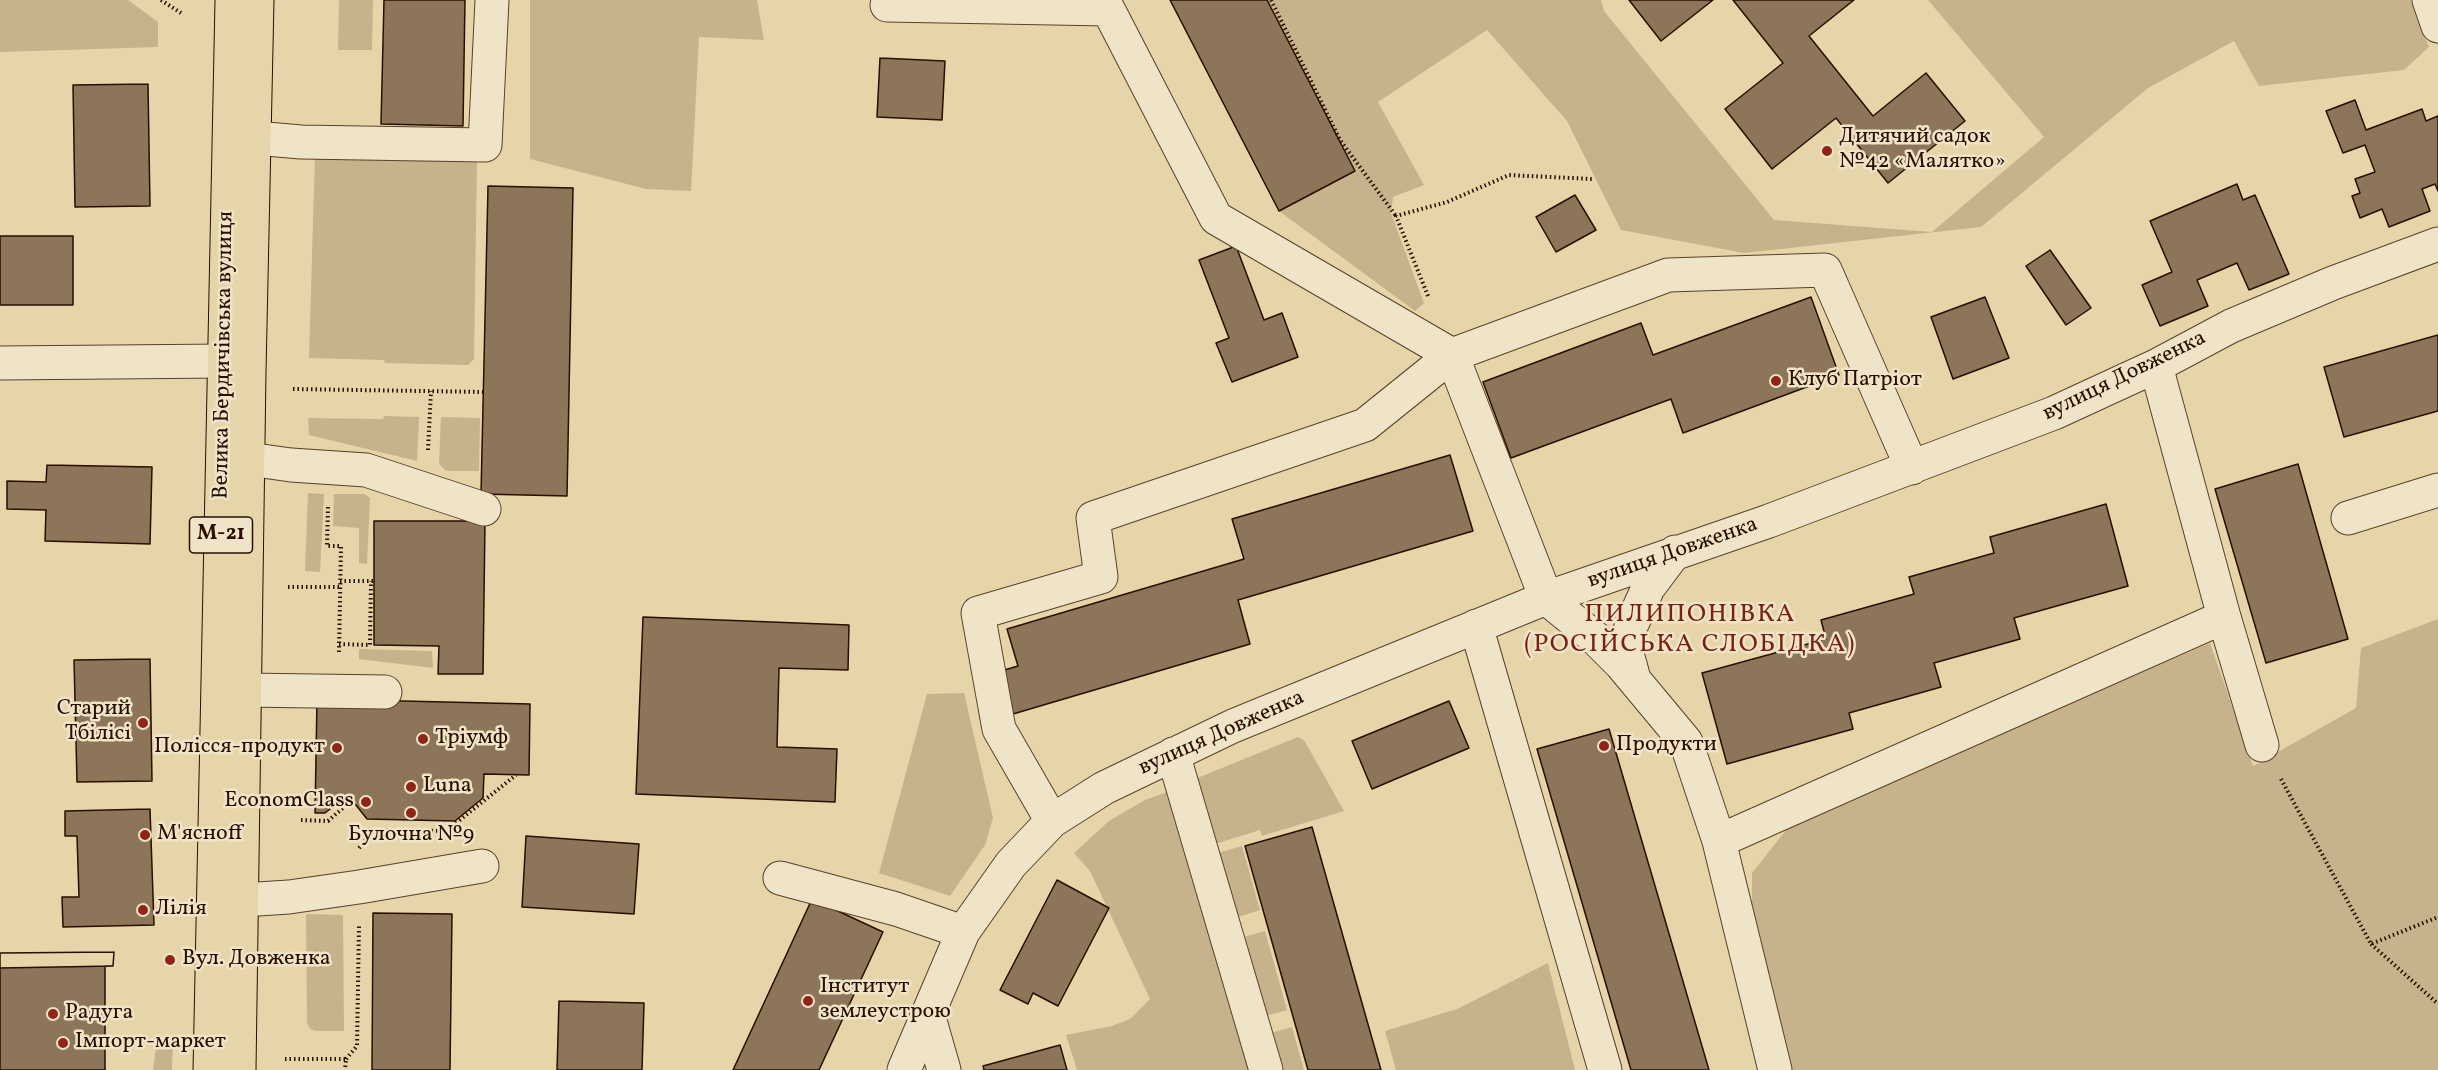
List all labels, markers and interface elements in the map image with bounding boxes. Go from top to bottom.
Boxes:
place label: Дитячий садок №42 «Малятко» [1839,125,2006,176]
marker: Дитячий садок №42 «Малятко» [1820,144,1834,158]
street label: Велика Бердичівська вулиця [209,211,241,499]
street label: вулиця Довженка [2039,326,2211,428]
place label: Клуб Патріот [1788,368,1922,394]
marker: Клуб Патріот [1769,374,1783,388]
street label: вулиця Довженка [1584,512,1762,596]
road number: М-21 [190,517,252,553]
district label: ПИЛИПОНІВКА (РОСІЙСЬКА СЛОБІДКА) [1524,600,1856,662]
street label: вулиця Довженка [1135,686,1309,782]
place label: Старий Тбілісі [57,697,131,748]
marker: Старий Тбілісі [136,716,150,730]
place label: Тріумф [435,726,508,752]
marker: Тріумф [416,732,430,746]
place label: Продукти [1616,733,1717,759]
place label: Полісся-продукт [154,735,325,761]
marker: Продукти [1597,739,1611,753]
marker: Полісся-продукт [330,741,344,755]
place label: Luna [423,774,472,800]
marker: Luna [404,780,418,794]
place label: EconomClass [224,789,354,815]
marker: EconomClass [359,795,373,809]
marker: Булочна №9 [404,806,418,820]
place label: М'ясноff [157,822,242,848]
place label: Булочна №9 [348,823,474,849]
marker: М'ясноff [138,828,152,842]
place label: Лілія [155,897,207,923]
marker: Лілія [136,903,150,917]
place label: Вул. Довженка [182,947,331,973]
marker: Вул. Довженка [163,953,177,967]
place label: Інститут землеустрою [820,975,951,1026]
marker: Інститут землеустрою [801,994,815,1008]
place label: Радуга [65,1001,133,1027]
marker: Радуга [46,1007,60,1021]
place label: Імпорт-маркет [75,1030,226,1056]
marker: Імпорт-маркет [56,1036,70,1050]

